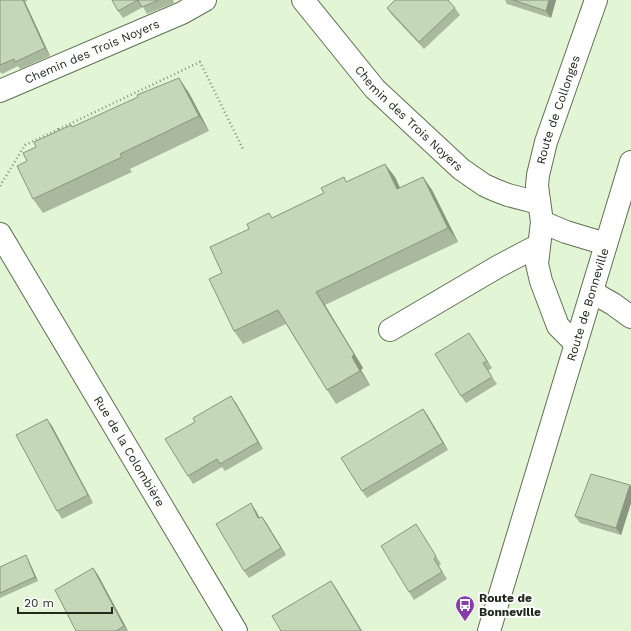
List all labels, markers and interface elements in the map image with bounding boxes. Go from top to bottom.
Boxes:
street label: Chemin des Trois Noyers [22,17,161,87]
street label: Route de Collonges [534,53,583,166]
street label: Chemin des Trois Noyers [352,63,466,174]
street label: Route de Bonneville [564,246,612,363]
street label: Rue de la Colombière [91,394,168,509]
scale bar [18,589,112,615]
place label: Route de Bonneville [479,591,541,619]
bus stop icon: Route de Bonneville [454,594,476,622]
text: 20 m [24,596,54,610]

